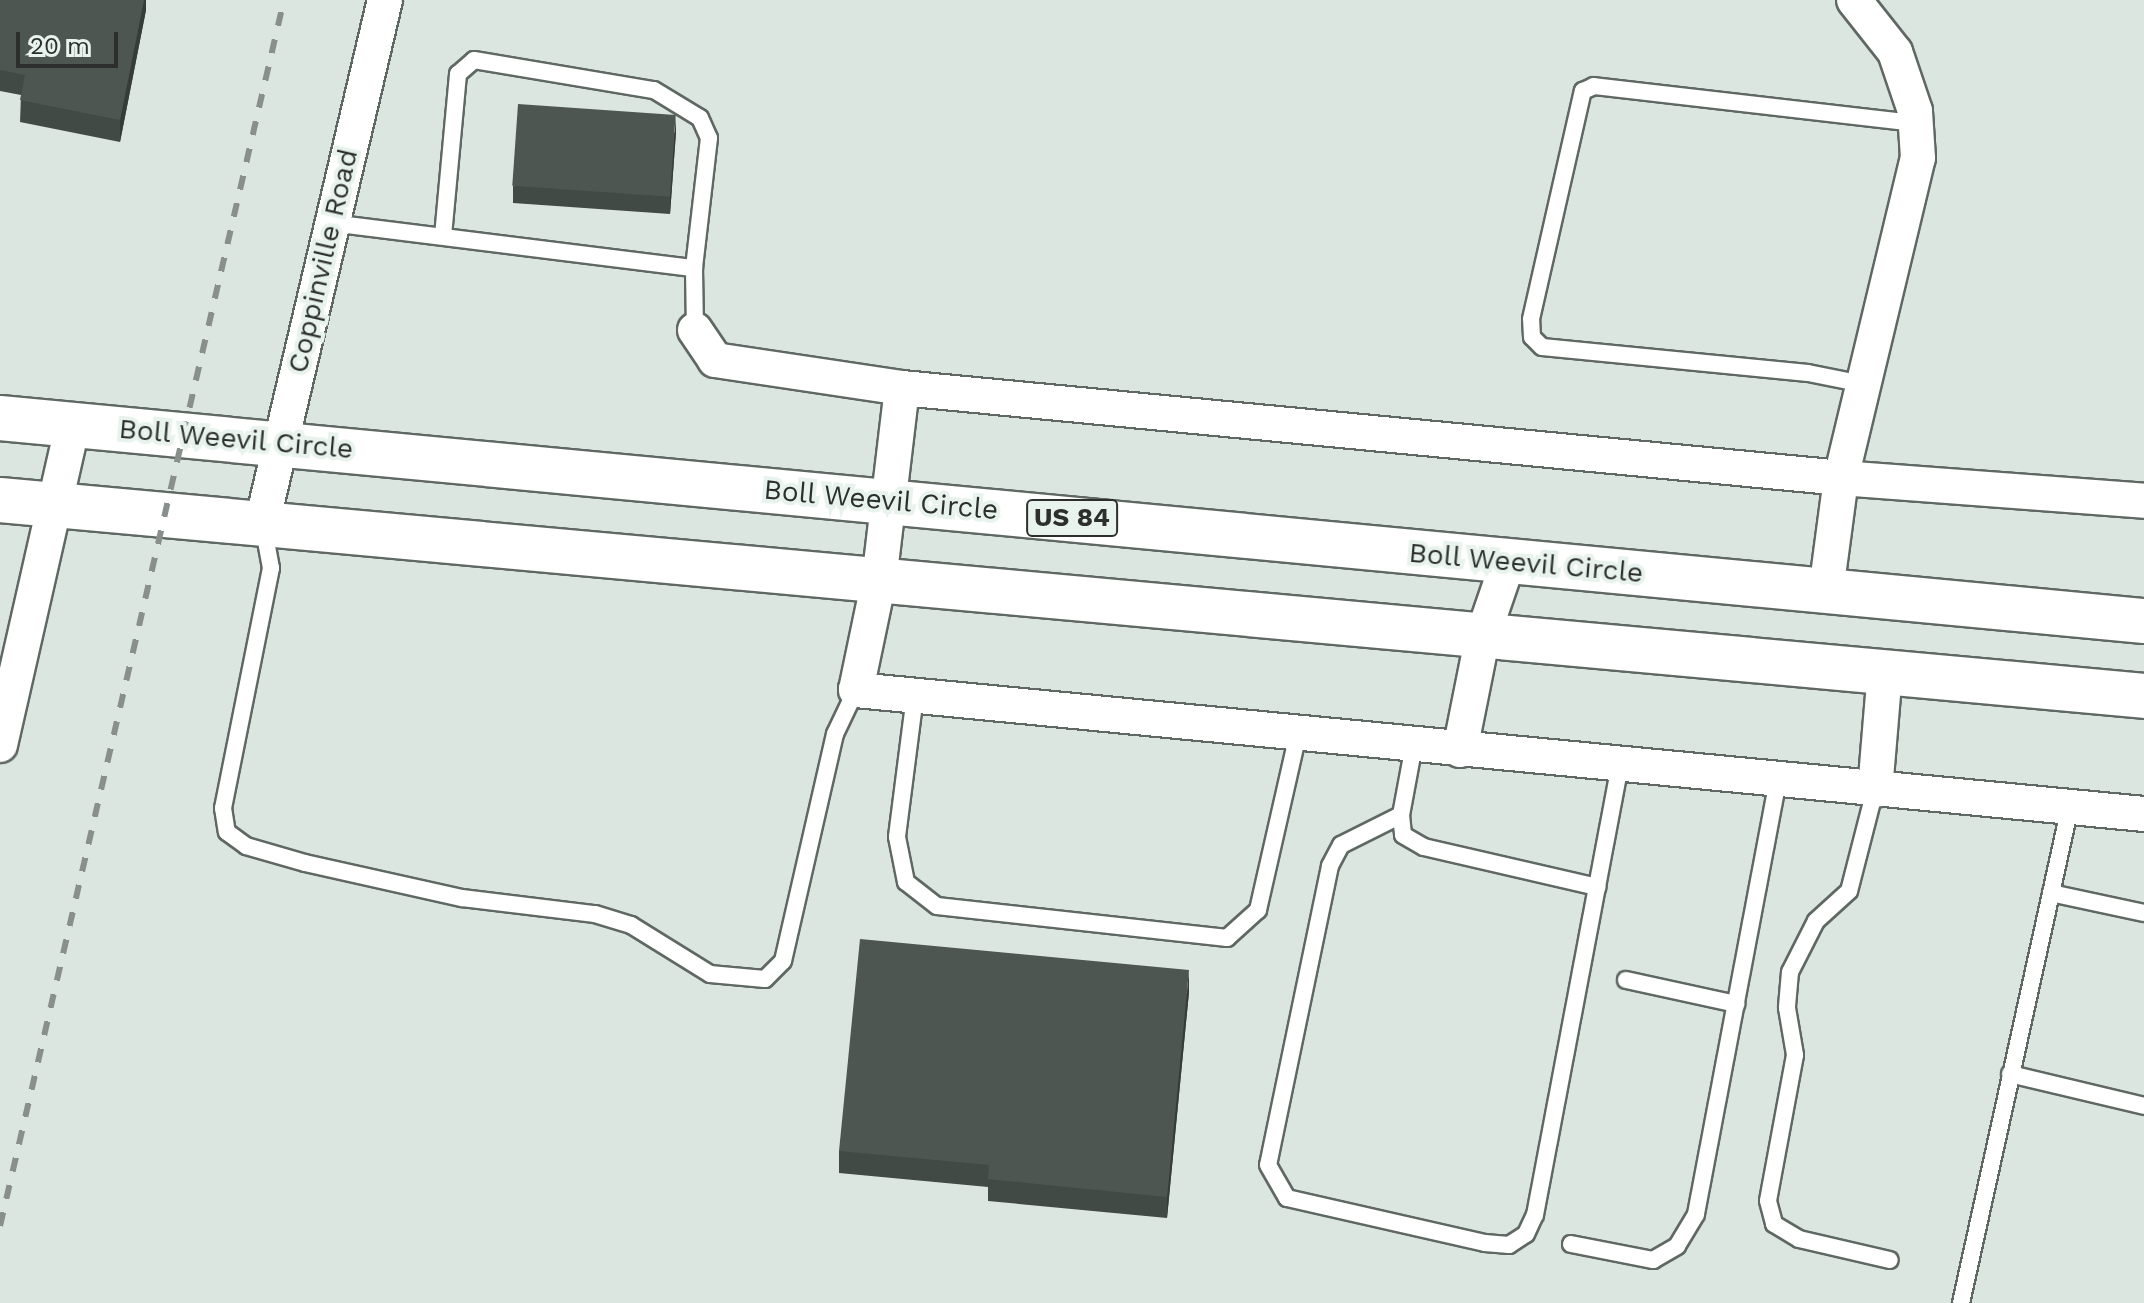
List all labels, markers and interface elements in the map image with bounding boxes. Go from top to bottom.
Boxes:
scale bar [20,16,122,66]
text: 20 m [30,32,90,60]
street label: Coppinville Road [281,146,365,376]
street label: Boll Weevil Circle [116,412,356,466]
street label: Boll Weevil Circle [761,473,1001,527]
road number: US 84 [1026,496,1118,540]
street label: Boll Weevil Circle [1406,536,1646,590]

